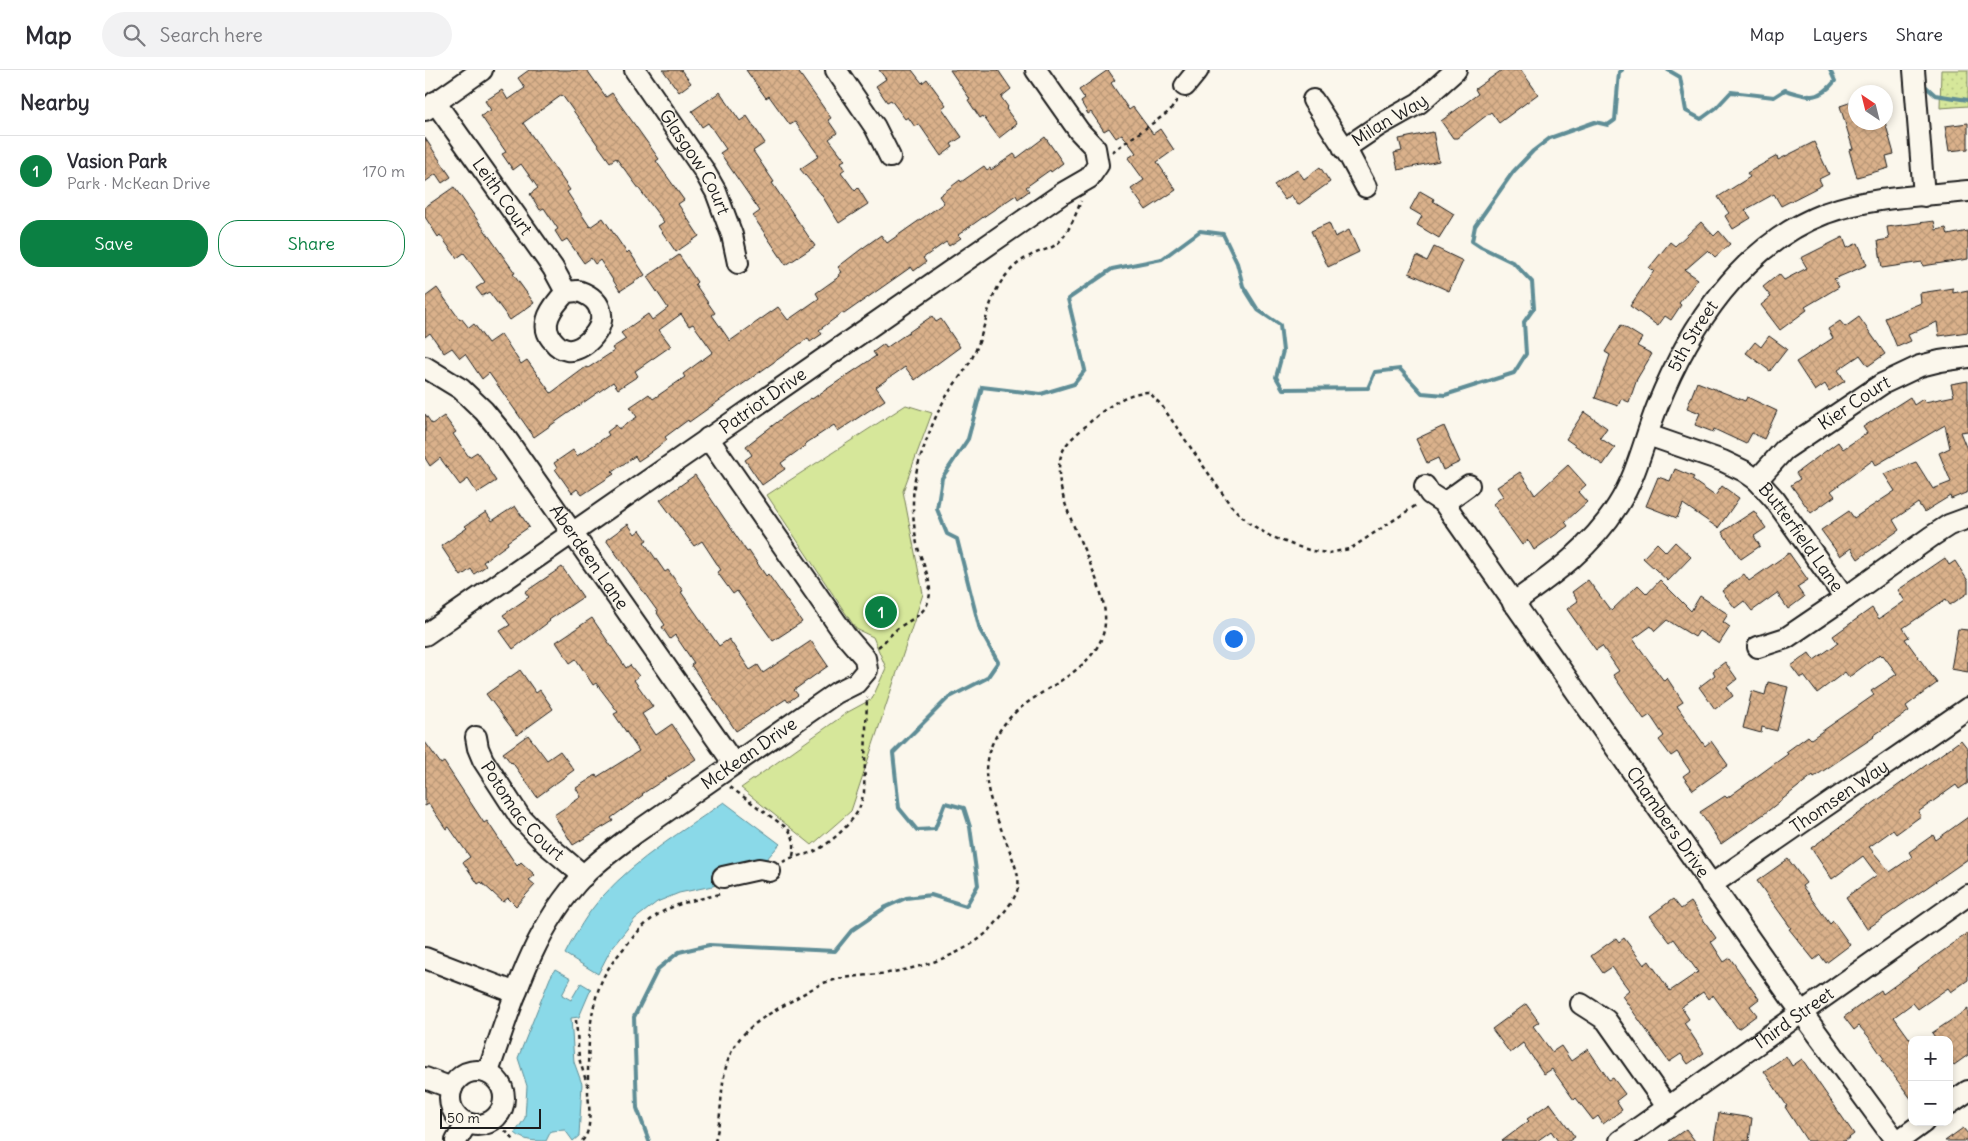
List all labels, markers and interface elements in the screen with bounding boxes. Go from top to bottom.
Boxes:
search box [102,12,452,57]
text: Map [25,20,72,50]
icon: search [120,21,148,49]
text: Search here [160,23,263,47]
text: Map [1749,23,1784,46]
text: Layers [1812,23,1868,46]
text: Share [1896,23,1943,46]
north arrow [1848,85,1893,130]
text: Nearby [20,89,90,116]
street label: Milan Way [1347,89,1432,151]
street label: Glasgow Court [654,104,735,218]
text: Vasion Park [67,149,167,173]
street label: Leith Court [467,153,538,239]
text: 1 [33,161,39,181]
text: 170 m [362,161,405,181]
text: Park · McKean Drive [67,173,210,193]
button: Save [20,220,208,267]
button: Share [218,220,405,267]
street label: 5th Street [1662,295,1723,375]
street label: Patriot Drive [714,362,811,439]
street label: Kier Court [1813,370,1894,435]
street label: Butterfield Lane [1754,478,1849,596]
street label: Aberdeen Lane [545,500,634,614]
pin: 1 [865,593,897,631]
your location [1221,626,1247,652]
street label: McKean Drive [696,712,801,795]
street label: Thomsen Way [1785,754,1893,838]
street label: Potomac Court [476,757,569,866]
street label: Chambers Drive [1621,762,1715,882]
street label: Third Street [1748,982,1838,1055]
map controls [1908,1036,1953,1126]
button: + [1908,1036,1953,1081]
button: − [1908,1081,1953,1126]
scale bar [440,1106,541,1129]
text: 50 m [447,1109,480,1127]

